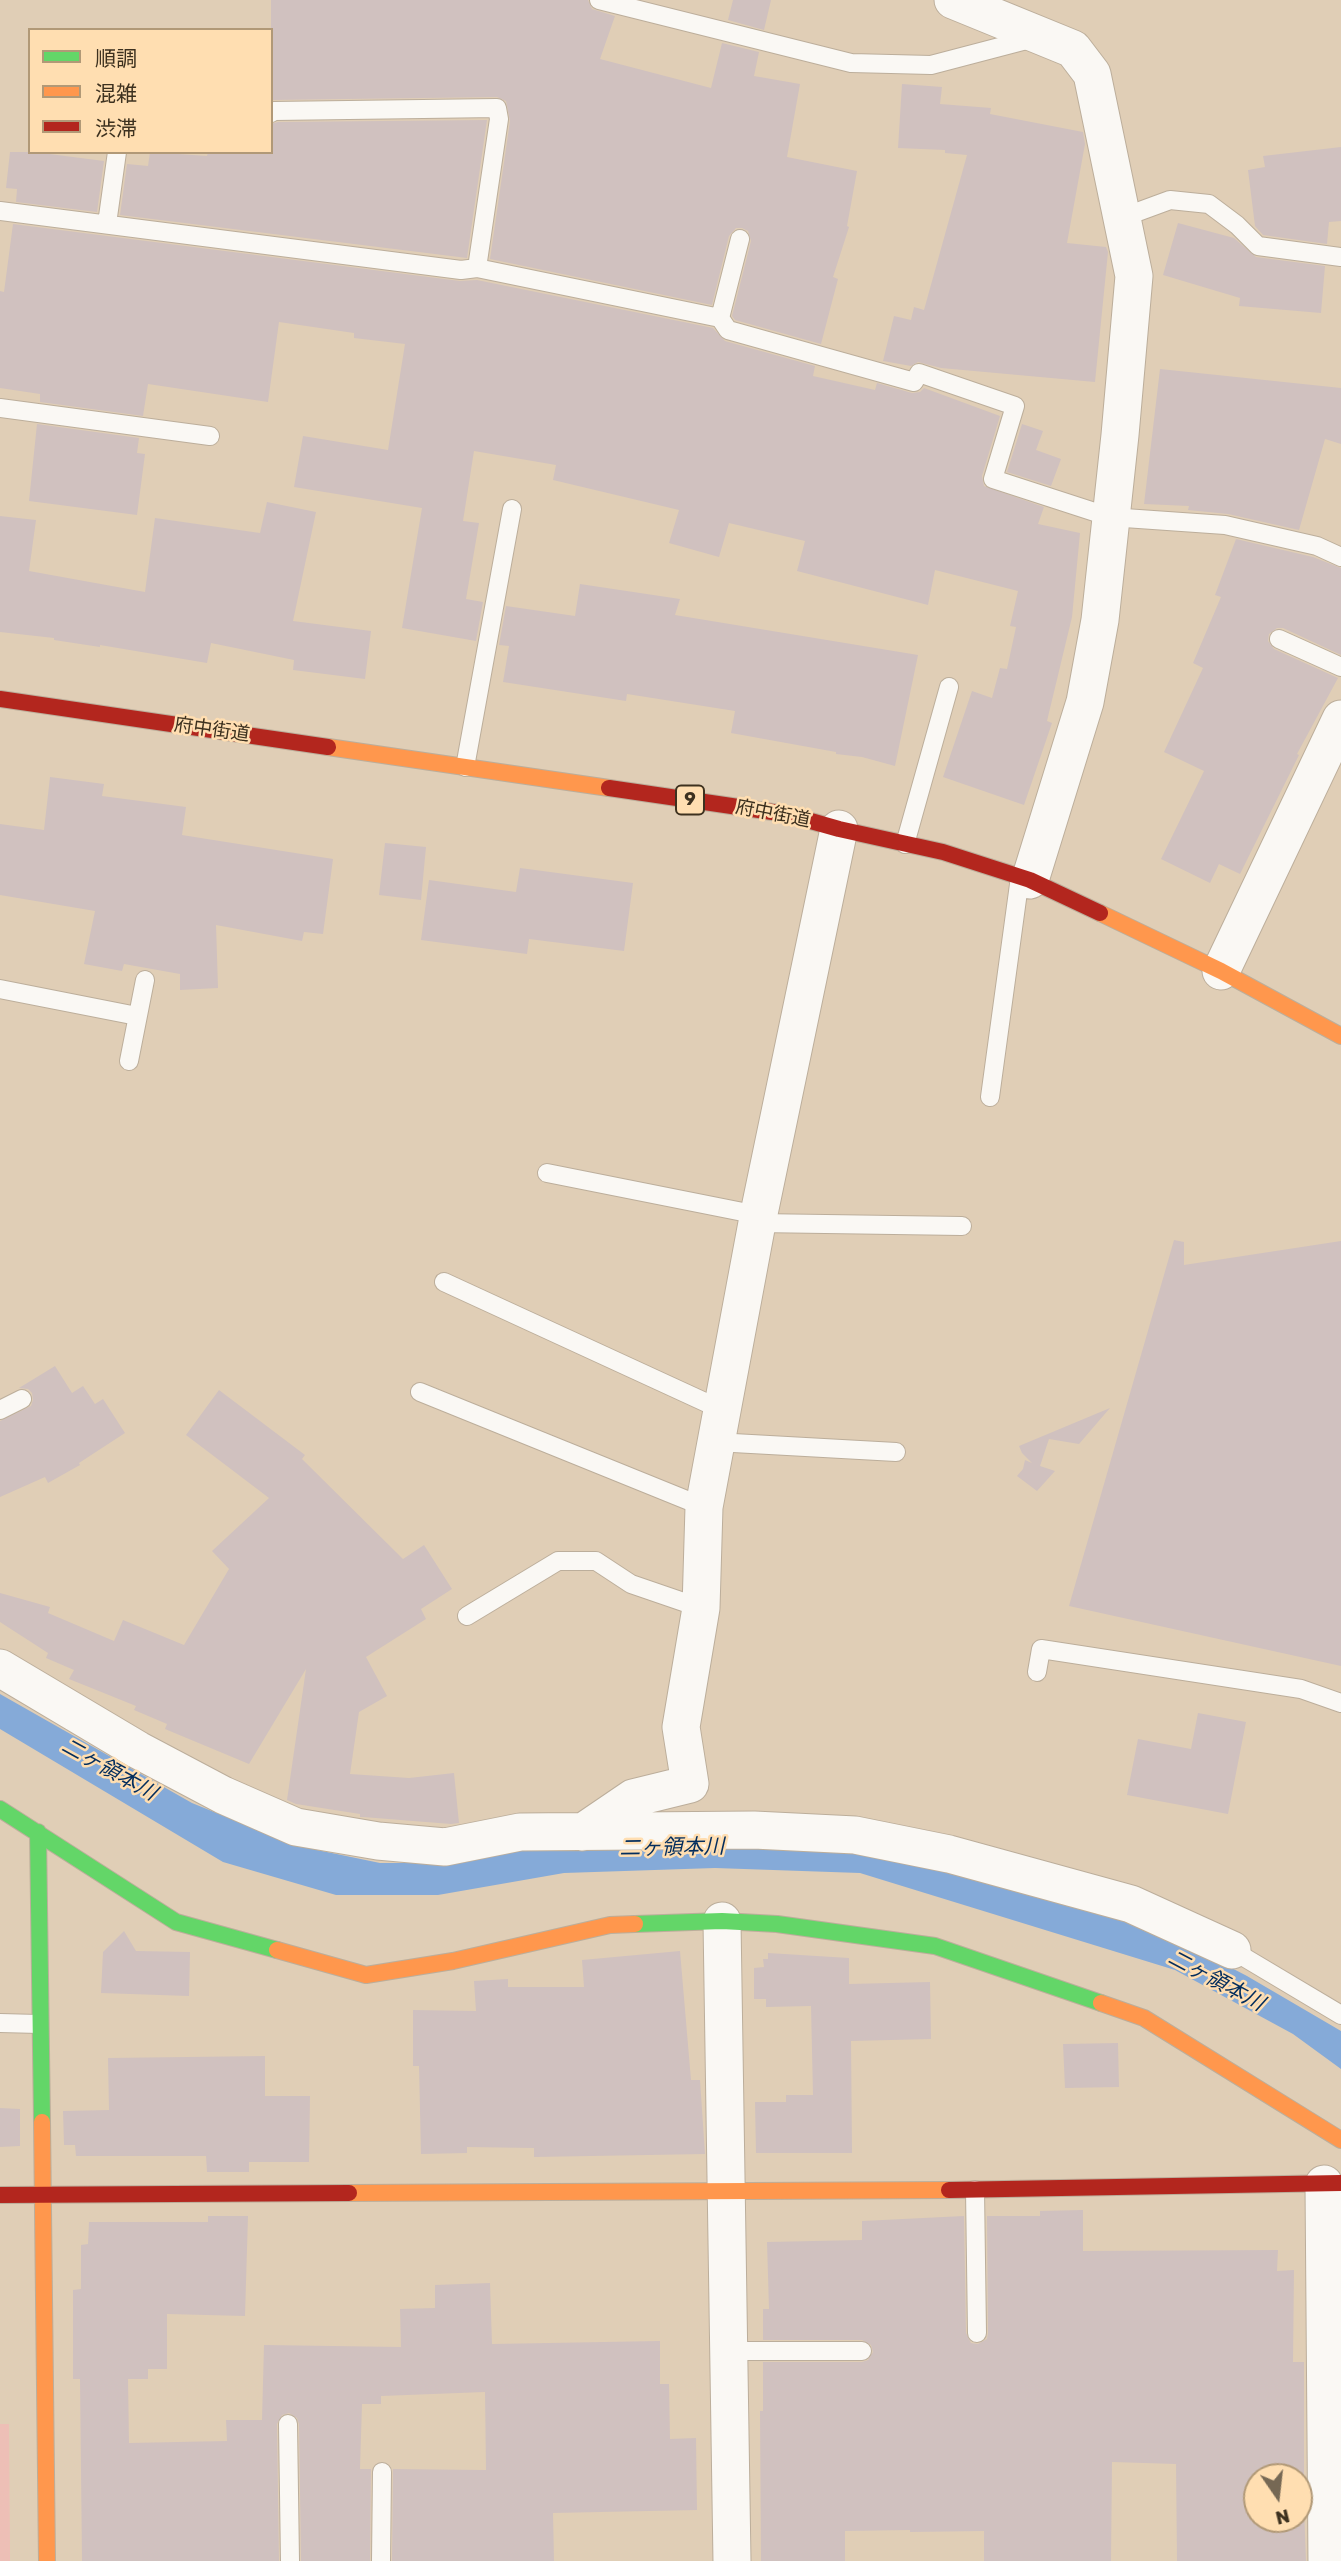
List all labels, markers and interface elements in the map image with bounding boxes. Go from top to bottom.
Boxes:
legend [28,28,273,154]
text: 順調 [95,46,137,71]
text: 混雑 [95,81,137,106]
text: 渋滞 [95,116,137,141]
street label: 府中街道 [173,713,251,747]
road number: 9 [676,786,704,814]
street label: 府中街道 [734,796,812,832]
water label: 二ヶ領本川 [57,1734,161,1806]
water label: 二ヶ領本川 [619,1834,725,1862]
water label: 二ヶ領本川 [1164,1945,1268,2017]
north arrow [1243,2463,1313,2533]
text: N [1273,2504,1292,2530]

